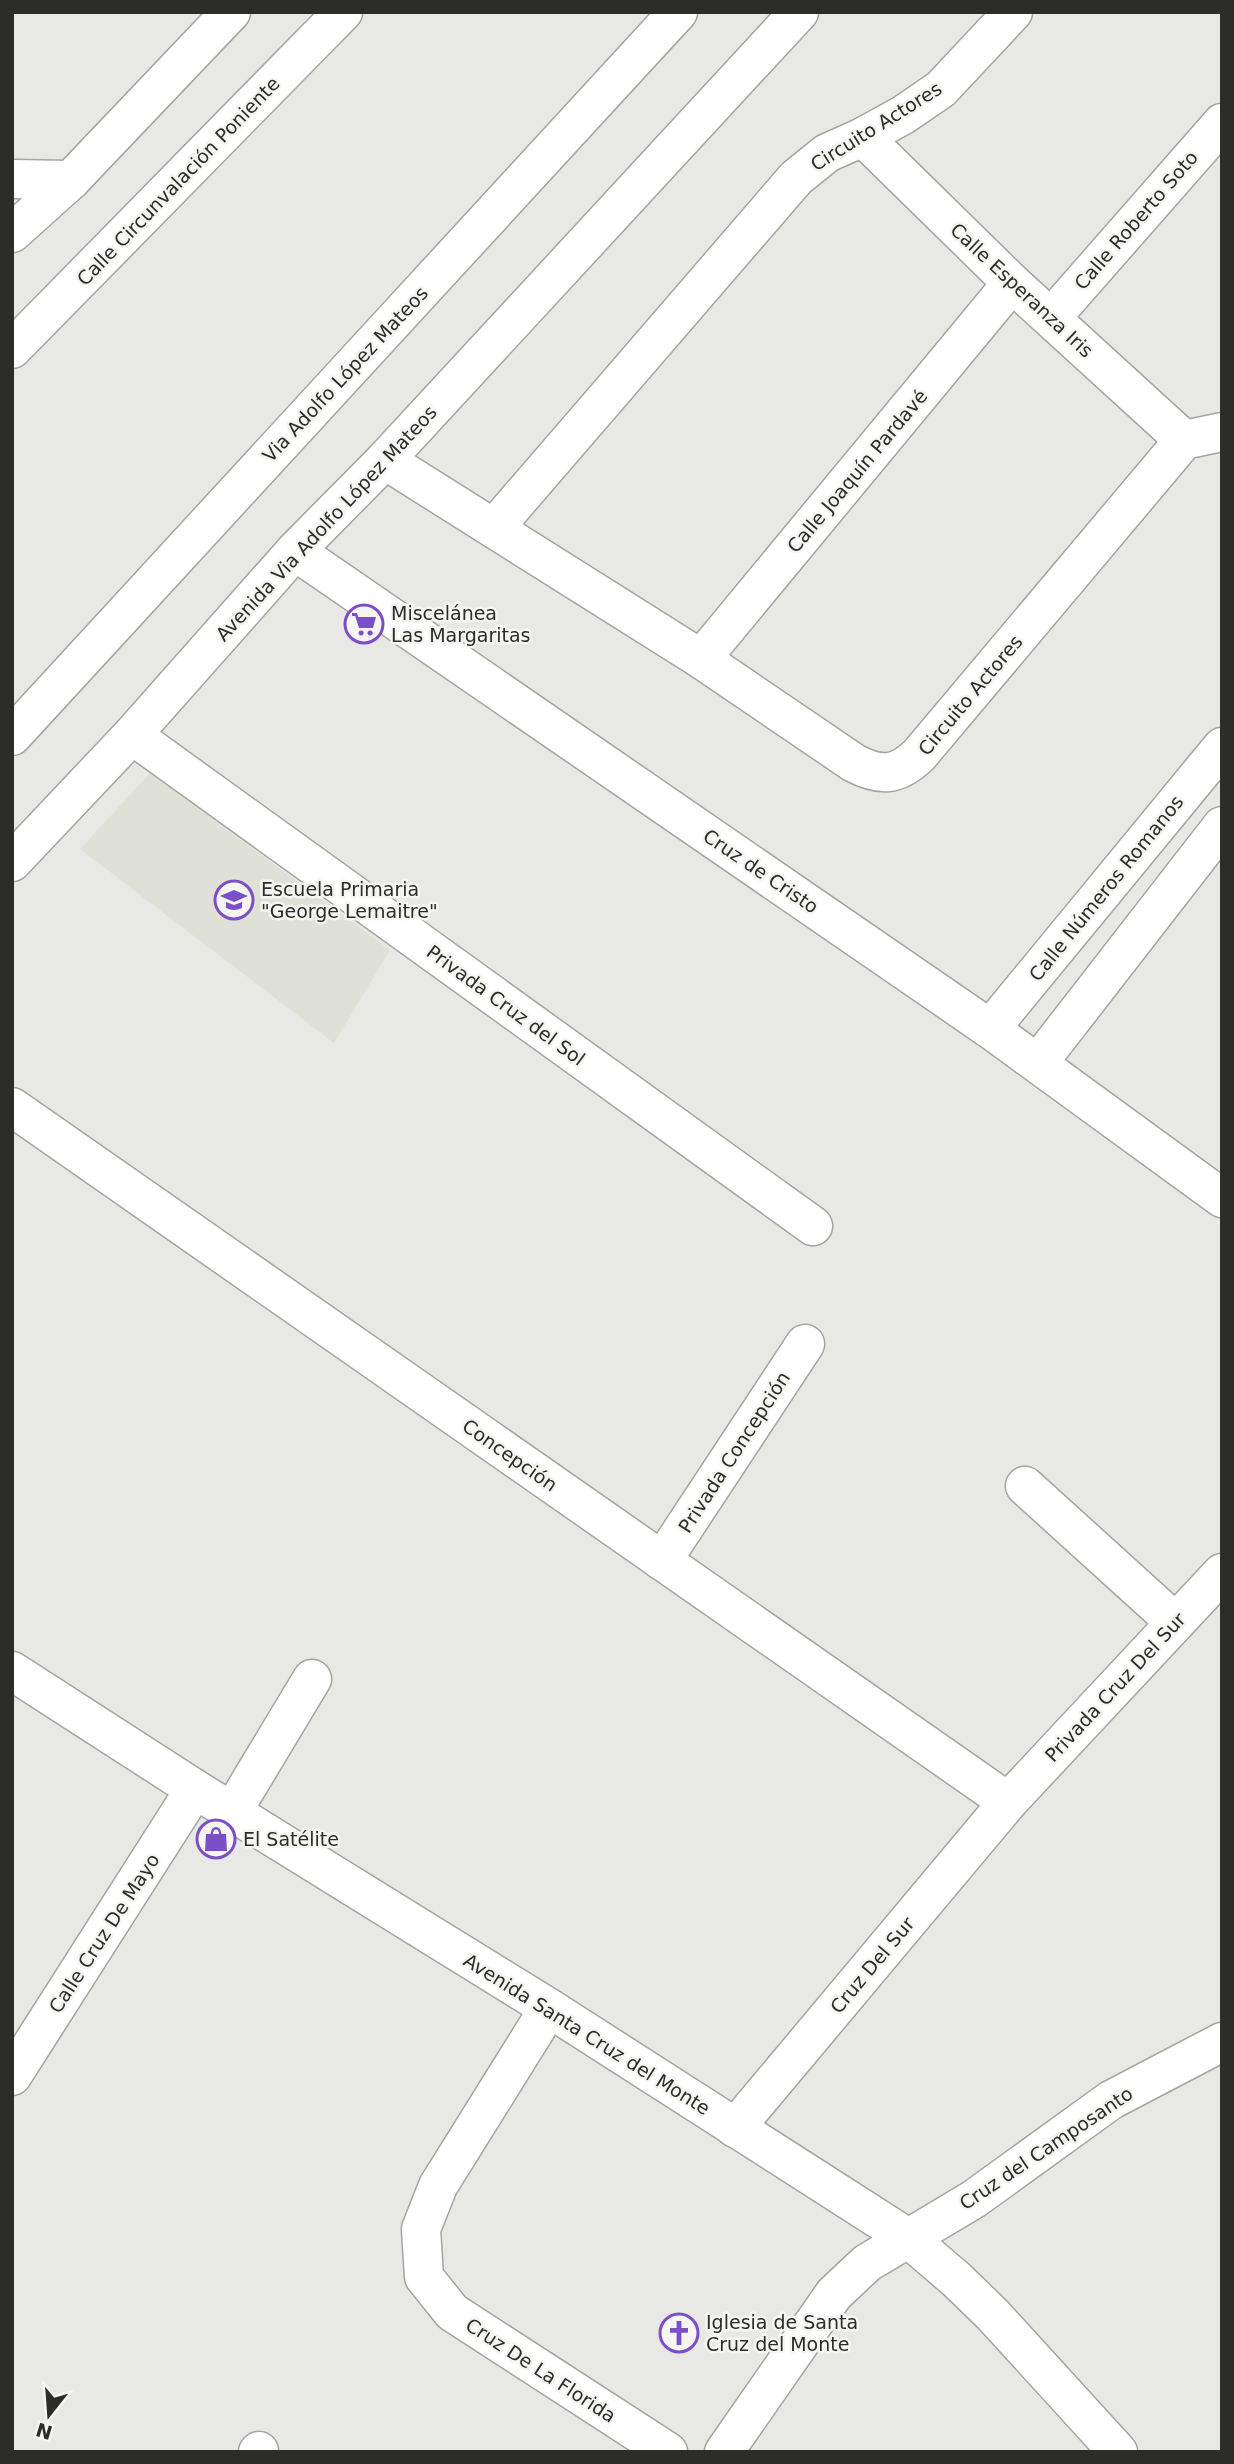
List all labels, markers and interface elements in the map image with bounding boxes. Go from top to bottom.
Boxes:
street label: Calle Circunvalación Poniente [72,72,284,290]
street label: Circuito Actores [807,77,945,175]
street label: Calle Roberto Soto [1070,146,1202,294]
street label: Calle Esperanza Iris [946,218,1098,362]
street label: Via Adolfo López Mateos [258,282,432,466]
street label: Calle Joaquín Pardavé [782,385,932,557]
street label: Avenida Via Adolfo López Mateos [211,401,441,645]
place label: Miscelánea Las Margaritas [391,602,530,646]
supermarket icon: Miscelánea Las Margaritas [343,603,385,645]
street label: Circuito Actores [913,630,1027,760]
street label: Calle Números Romanos [1024,791,1188,985]
street label: Cruz de Cristo [699,824,823,918]
place label: Escuela Primaria "George Lemaitre" [261,878,438,922]
school or university icon: Escuela Primaria "George Lemaitre" [213,879,255,921]
street label: Privada Cruz del Sol [423,940,589,1070]
street label: Privada Concepción [674,1367,794,1537]
street label: Concepción [458,1414,562,1496]
street label: Privada Cruz Del Sur [1040,1608,1190,1766]
shop icon: El Satélite [195,1818,237,1860]
place label: El Satélite [243,1828,339,1850]
street label: Calle Cruz De Mayo [44,1849,164,2017]
street label: Cruz Del Sur [825,1912,919,2018]
street label: Avenida Santa Cruz del Monte [460,1949,714,2119]
street label: Cruz del Camposanto [955,2082,1137,2214]
place label: Iglesia de Santa Cruz del Monte [706,2311,858,2355]
church icon: Iglesia de Santa Cruz del Monte [658,2312,700,2354]
street label: Cruz De La Florida [462,2313,620,2427]
north arrow [14,2380,84,2450]
text: N [33,2418,55,2444]

